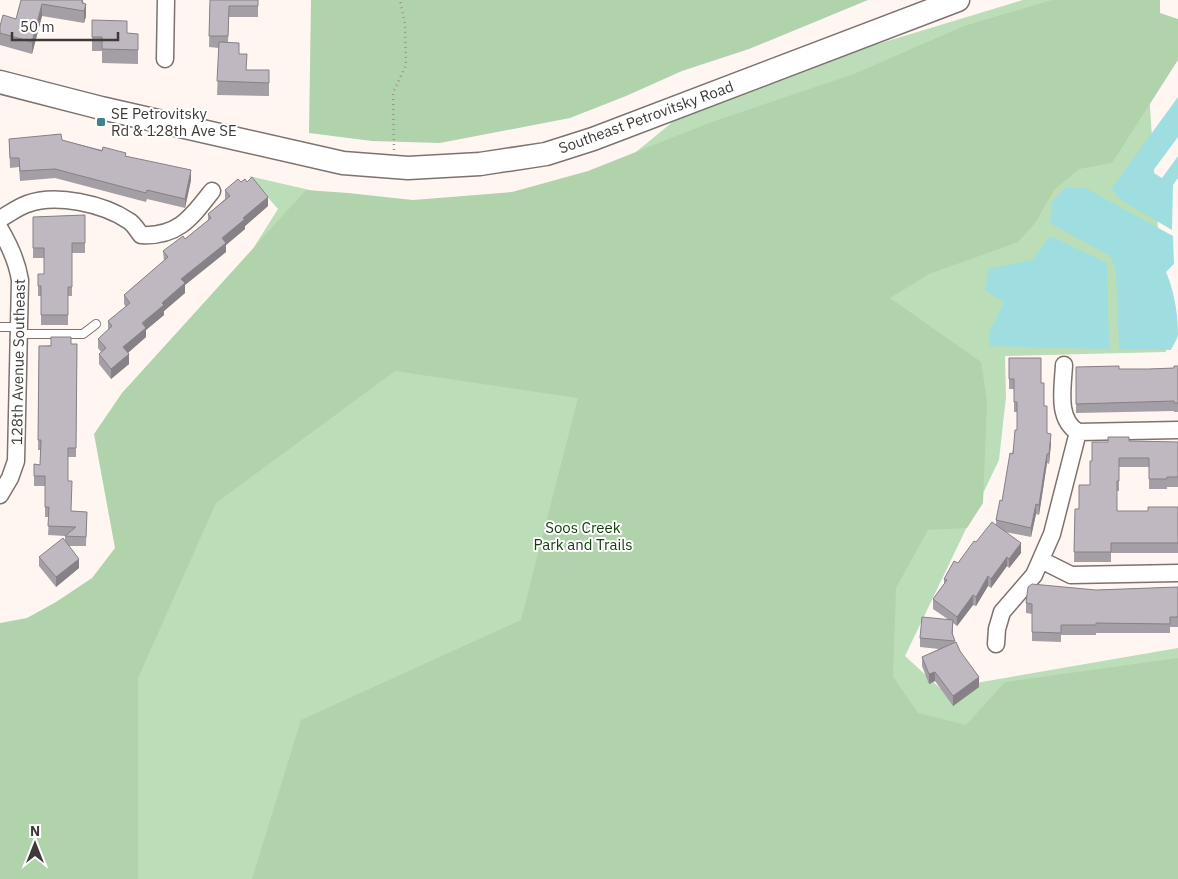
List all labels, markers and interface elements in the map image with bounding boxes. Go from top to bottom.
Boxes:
scale bar [12,10,119,42]
text: 50 m [20,17,55,36]
street label: Southeast Petrovitsky Road [556,76,736,158]
place label: SE Petrovitsky Rd & 128th Ave SE [111,104,237,140]
marker: SE Petrovitsky Rd & 128th Ave SE [95,116,107,128]
street label: 128th Avenue Southeast [7,279,29,445]
park label: Soos Creek Park and Trails [533,518,633,554]
north arrow [10,819,60,869]
text: N [30,822,40,840]

